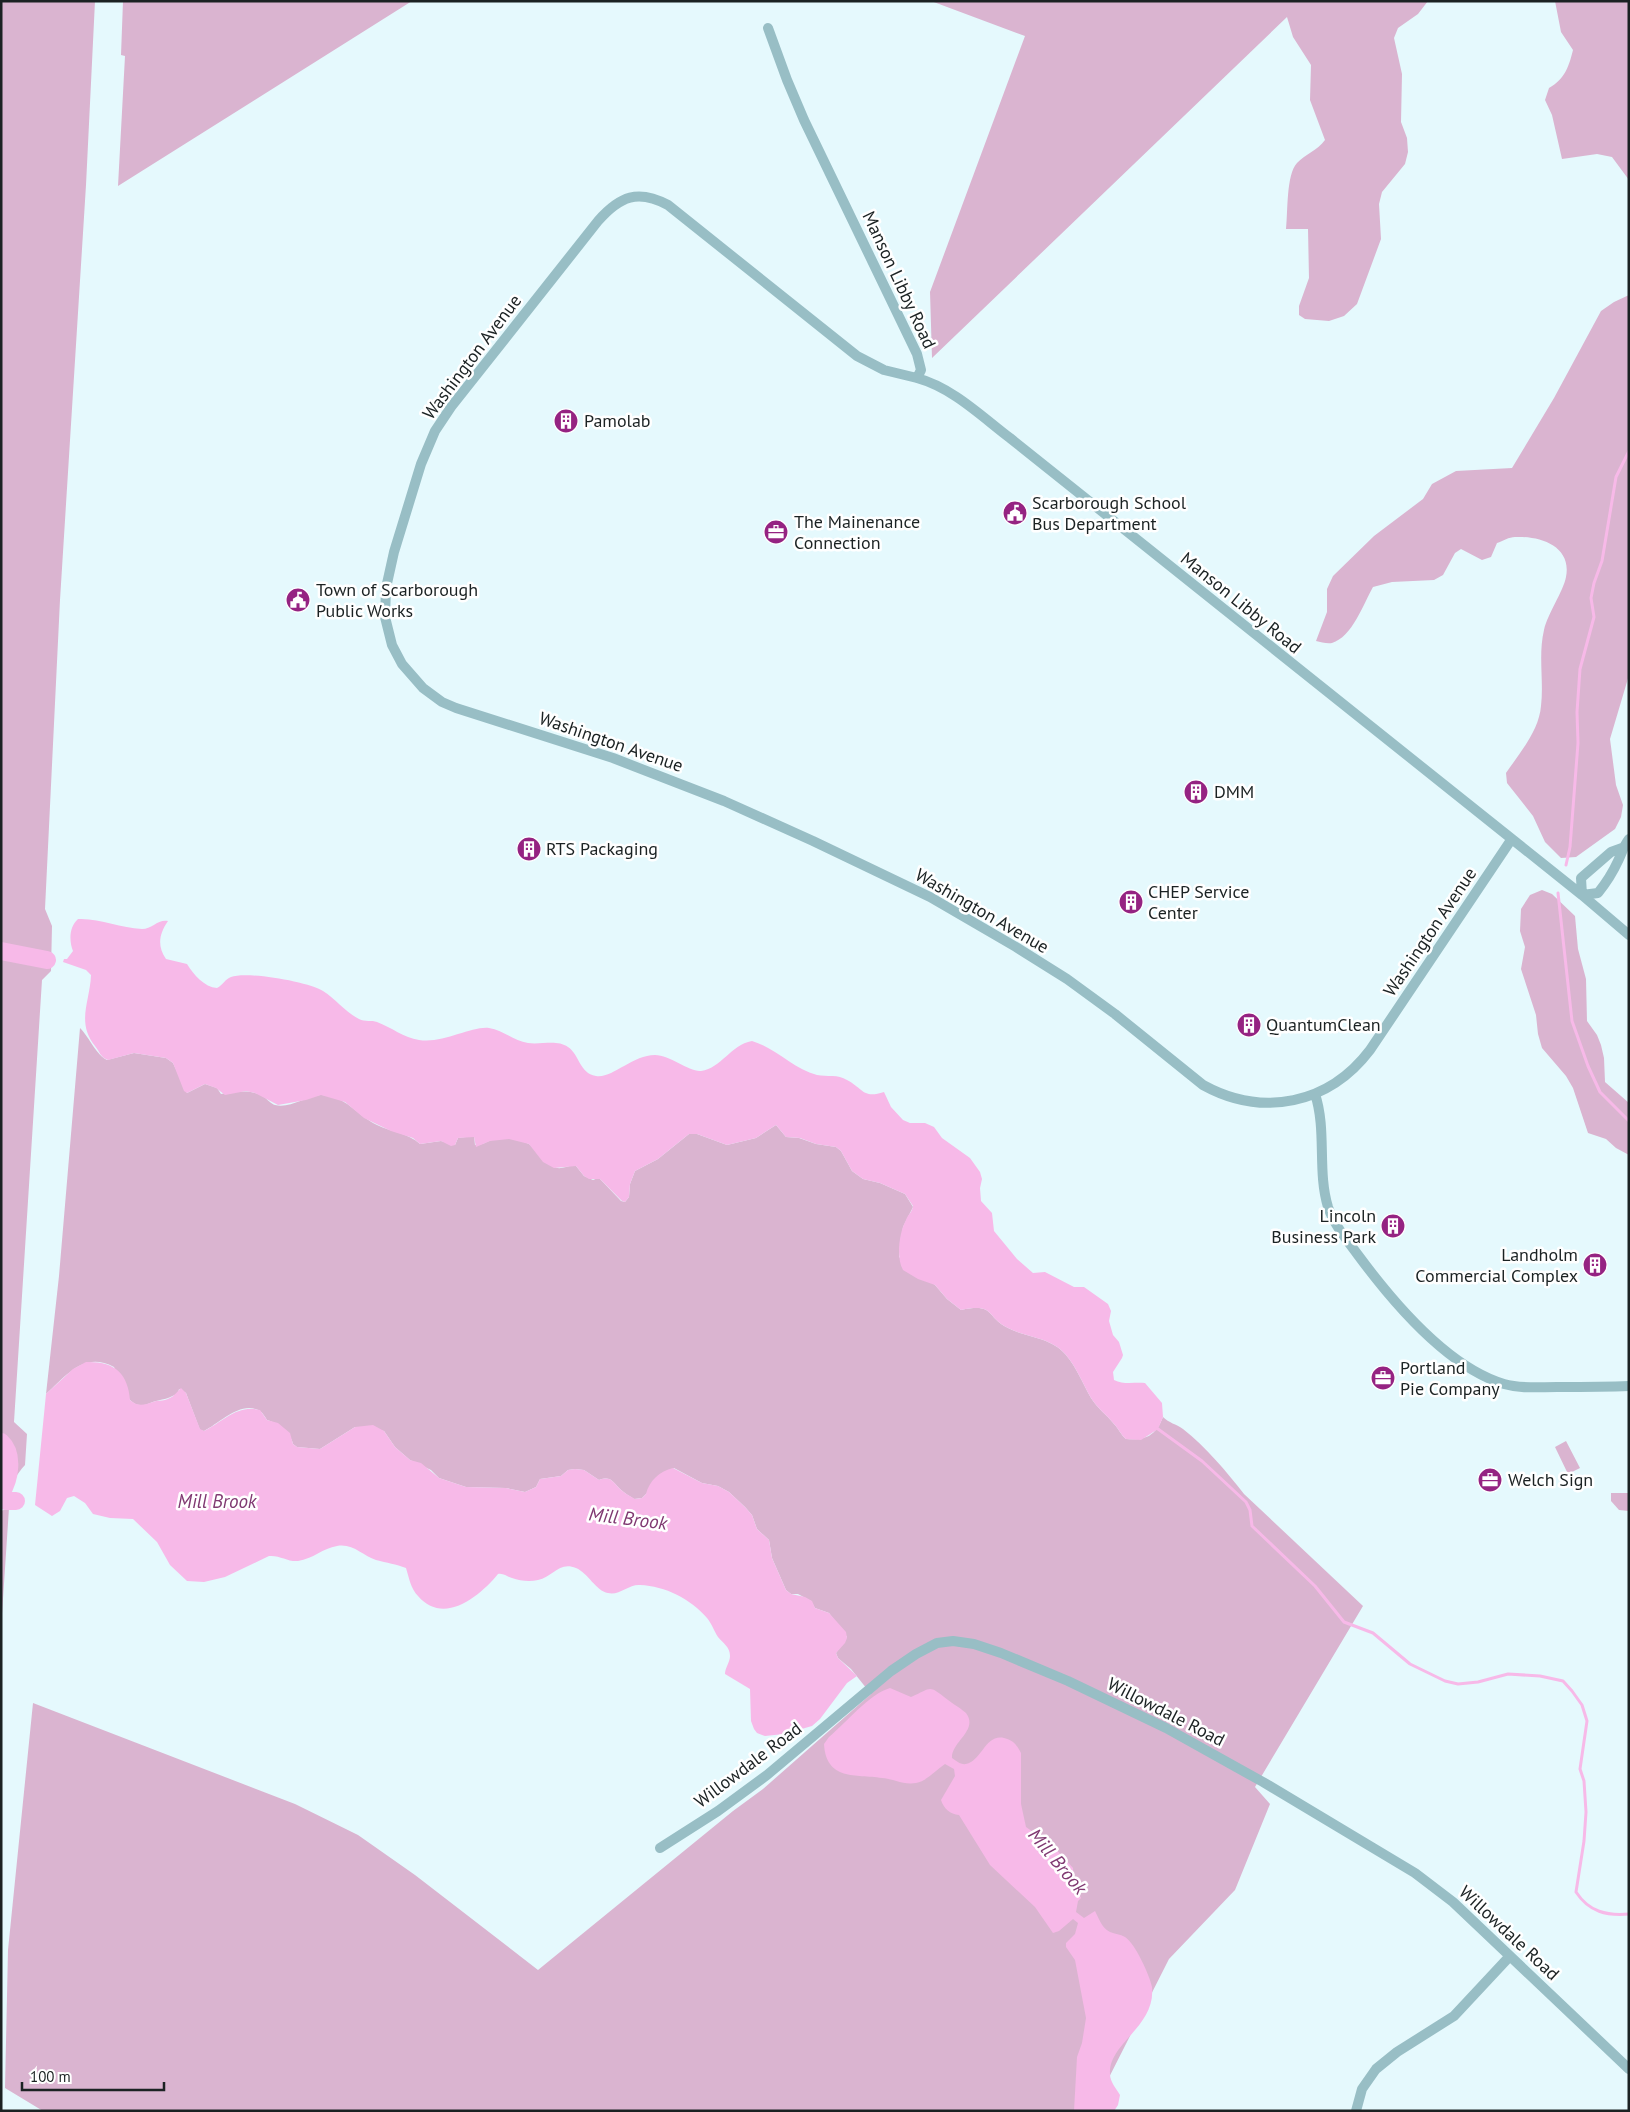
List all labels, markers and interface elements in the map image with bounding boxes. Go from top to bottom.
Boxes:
street label: Manson Libby Road [858,207,941,352]
street label: Washington Avenue [417,290,526,424]
building icon: Pamolab [553,408,579,434]
place label: Pamolab [584,409,651,432]
place label: Scarborough School Bus Department [1032,491,1187,535]
public building icon: Scarborough School Bus Department [1002,500,1028,526]
place label: The Mainenance Connection [794,510,920,554]
office icon: The Mainenance Connection [763,519,789,545]
street label: Manson Libby Road [1176,547,1306,658]
place label: Town of Scarborough Public Works [316,578,478,622]
public building icon: Town of Scarborough Public Works [285,587,311,613]
street label: Washington Avenue [536,706,686,777]
building icon: DMM [1183,779,1209,805]
place label: DMM [1214,780,1254,803]
building icon: RTS Packaging [516,836,542,862]
place label: RTS Packaging [546,837,658,860]
street label: Washington Avenue [911,863,1053,958]
street label: Washington Avenue [1378,863,1481,1001]
place label: CHEP Service Center [1148,880,1249,924]
building icon: CHEP Service Center [1118,889,1144,915]
building icon: QuantumClean [1236,1012,1262,1038]
place label: QuantumClean [1266,1013,1381,1036]
place label: Lincoln Business Park [1271,1204,1376,1248]
building icon: Lincoln Business Park [1380,1213,1406,1239]
place label: Landholm Commercial Complex [1415,1243,1578,1287]
building icon: Landholm Commercial Complex [1582,1252,1608,1278]
place label: Portland Pie Company [1400,1356,1500,1400]
office icon: Portland Pie Company [1370,1365,1396,1391]
office icon: Welch Sign [1477,1467,1503,1493]
place label: Welch Sign [1508,1468,1593,1491]
water label: Mill Brook [178,1489,258,1513]
water label: Mill Brook [587,1501,670,1535]
street label: Willowdale Road [1104,1672,1229,1751]
street label: Willowdale Road [689,1717,806,1813]
water label: Mill Brook [1023,1823,1093,1900]
street label: Willowdale Road [1454,1880,1564,1985]
scale bar [22,2060,165,2092]
text: 100 m [30,2067,71,2086]

